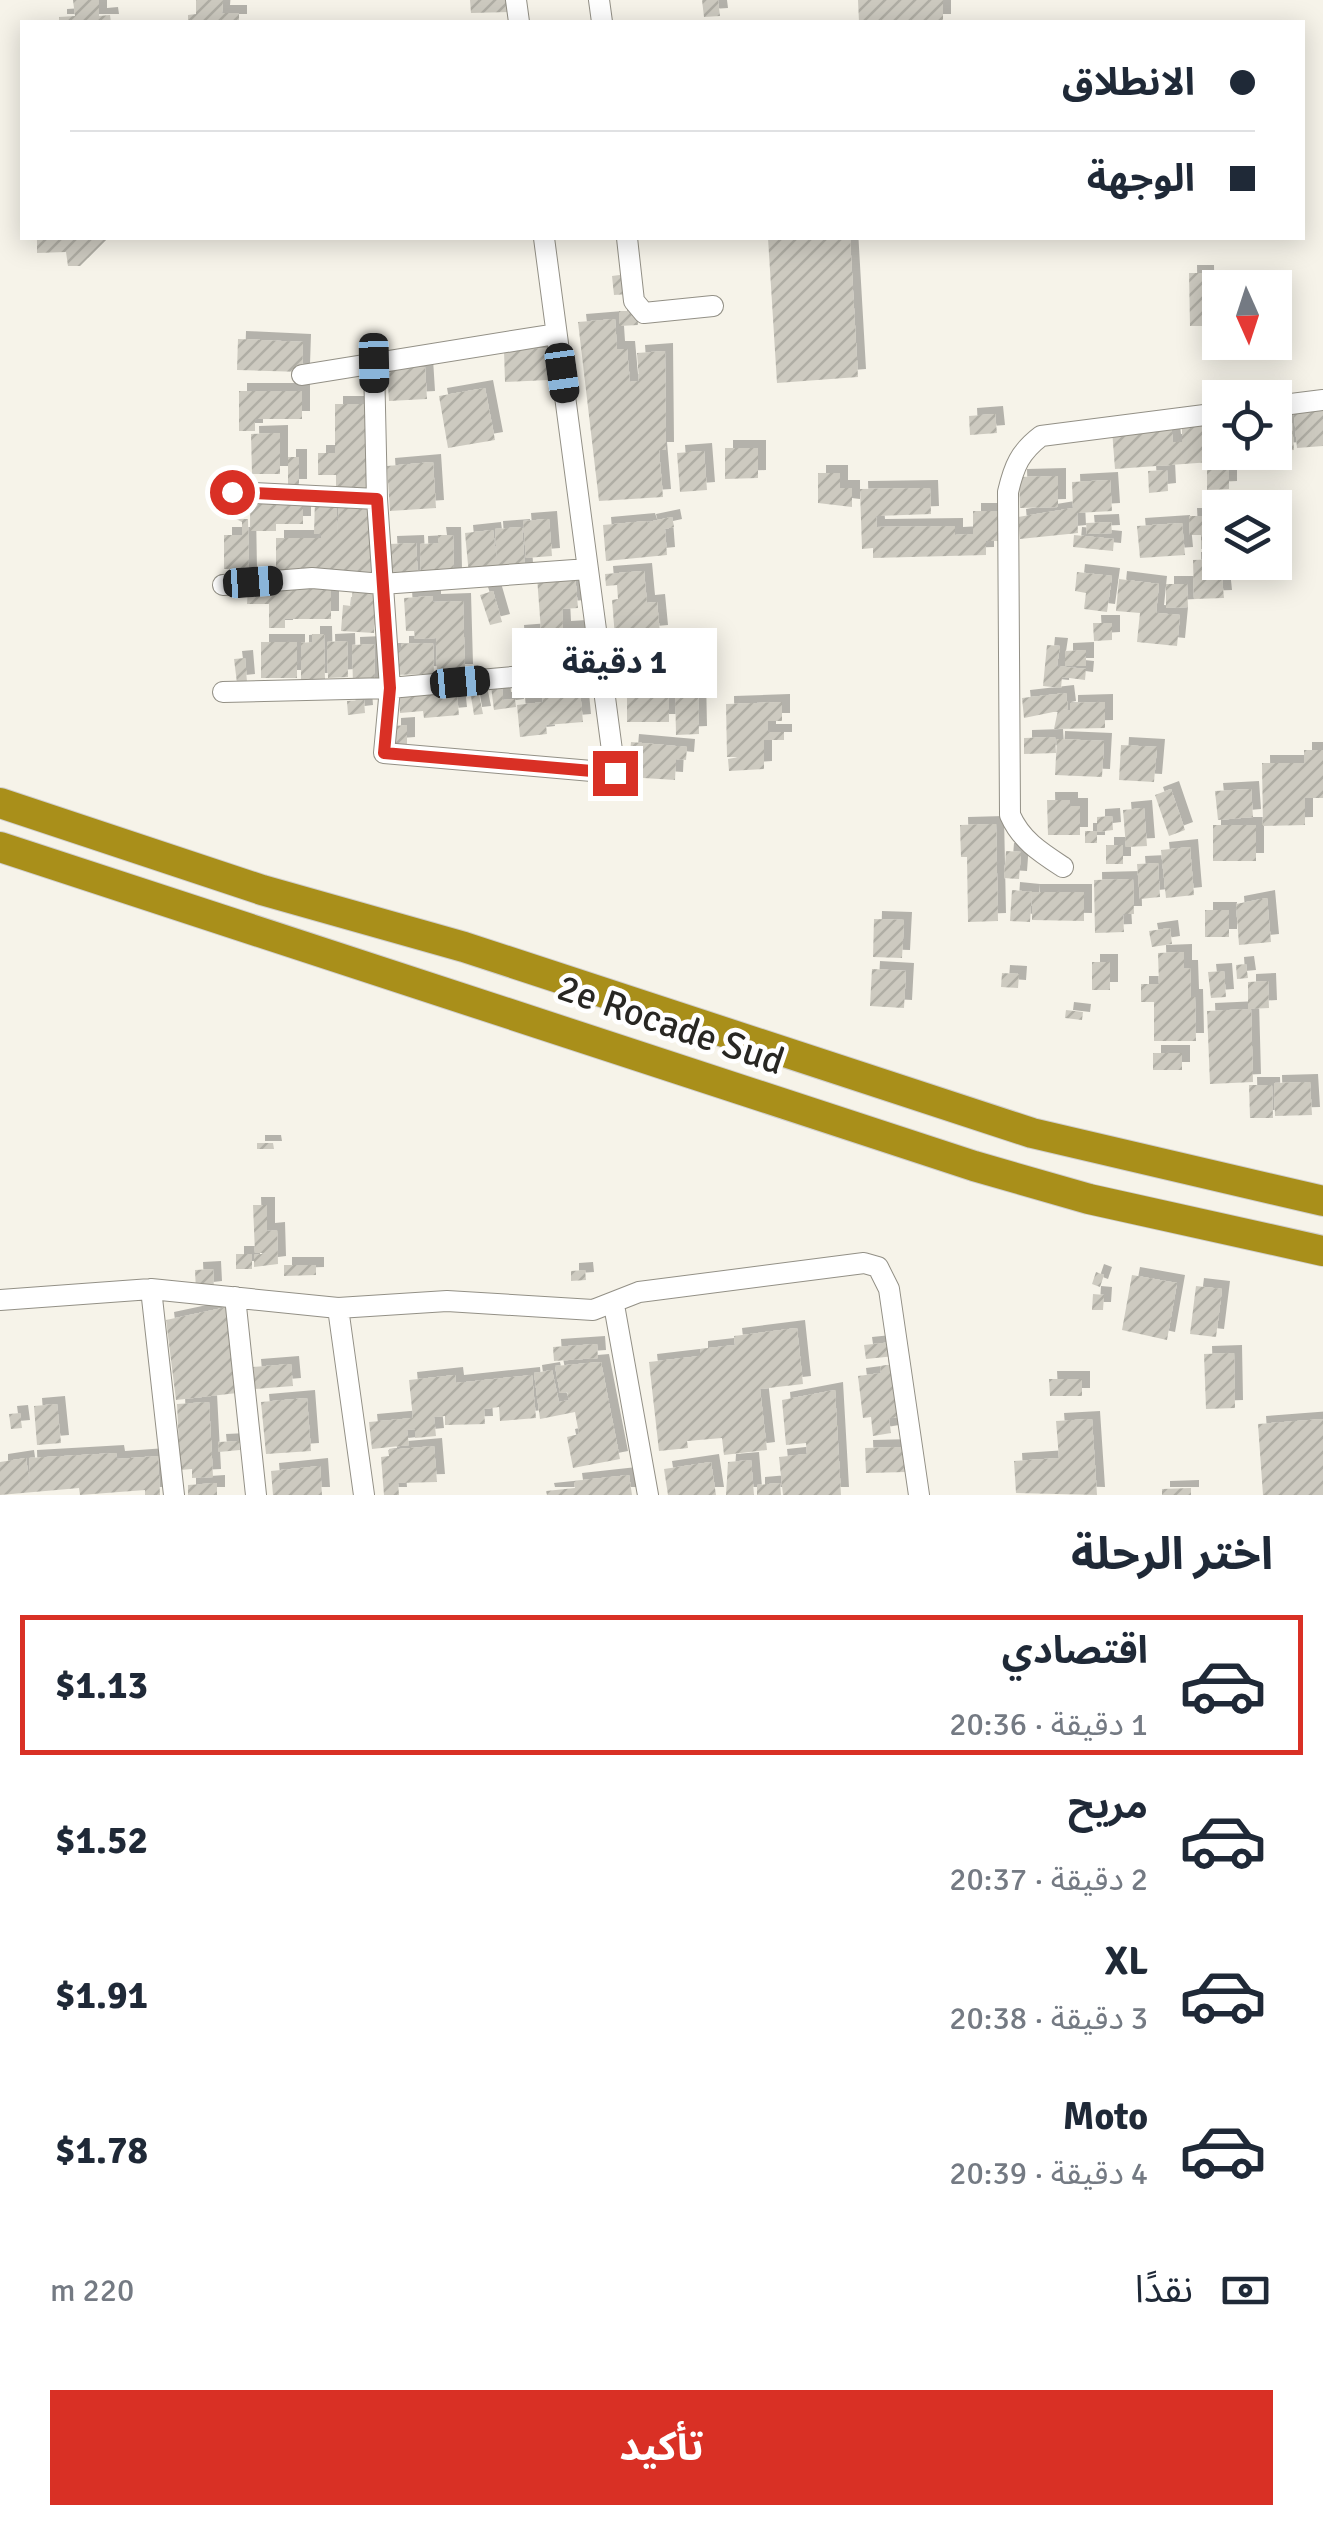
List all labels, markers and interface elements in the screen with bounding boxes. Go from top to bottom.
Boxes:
text: الانطلاق [1062,59,1195,106]
text: الوجهة [1087,155,1195,202]
north arrow [1202,270,1292,360]
map controls [1202,270,1292,580]
car [358,333,390,393]
car [543,341,581,405]
button: locate [1202,380,1292,470]
route start [210,470,255,515]
button: layers [1202,490,1292,580]
car [222,565,284,599]
callout: 1 دقيقة [512,628,718,698]
text: 1 دقيقة [562,643,667,682]
car [429,664,491,700]
route end [593,751,638,796]
street label: 2e Rocade Sud [551,964,790,1085]
text: اختر الرحلة [1071,1527,1273,1582]
text: اقتصادي [1002,1627,1148,1674]
icon: car [1178,1640,1268,1730]
text: $1.13 [55,1662,148,1709]
text: 1 دقيقة · 20:36 [949,1705,1148,1744]
text: مريح [1068,1782,1148,1829]
icon: car [1178,1795,1268,1885]
text: $1.52 [55,1817,148,1864]
text: 2 دقيقة · 20:37 [949,1860,1148,1899]
text: XL [1105,1938,1148,1985]
icon: car [1178,1950,1268,2040]
text: $1.91 [55,1972,148,2019]
text: 3 دقيقة · 20:38 [949,1999,1148,2038]
text: Moto [1063,2093,1148,2140]
icon: car [1178,2105,1268,2195]
text: $1.78 [55,2127,148,2174]
text: 4 دقيقة · 20:39 [949,2154,1148,2193]
icon: cash [1218,2263,1273,2318]
text: نقدًا [1135,2266,1193,2313]
text: 220 m [50,2271,134,2310]
button: تأكيد [50,2390,1273,2505]

